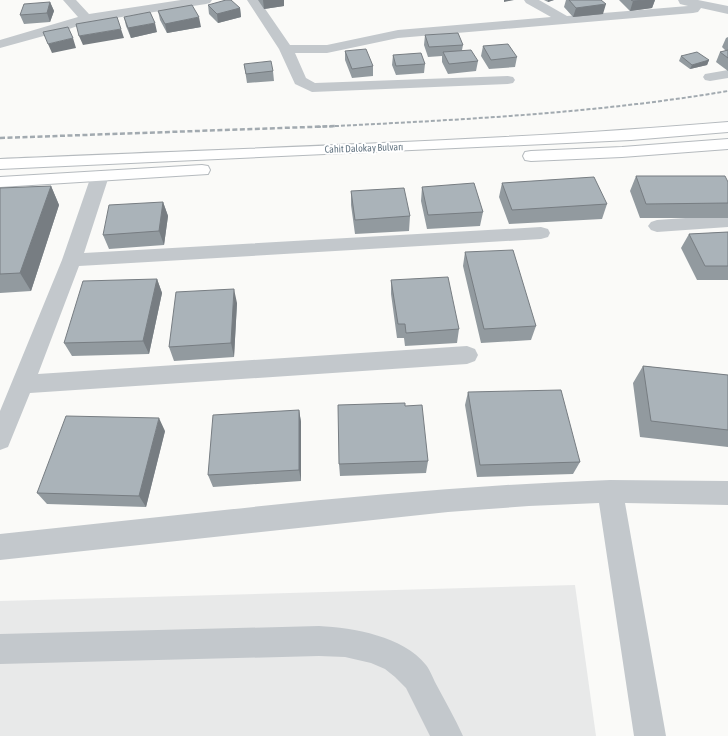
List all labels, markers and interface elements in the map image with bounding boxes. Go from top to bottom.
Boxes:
street label: Cahit Dalokay Bulvarı [325,141,403,155]

